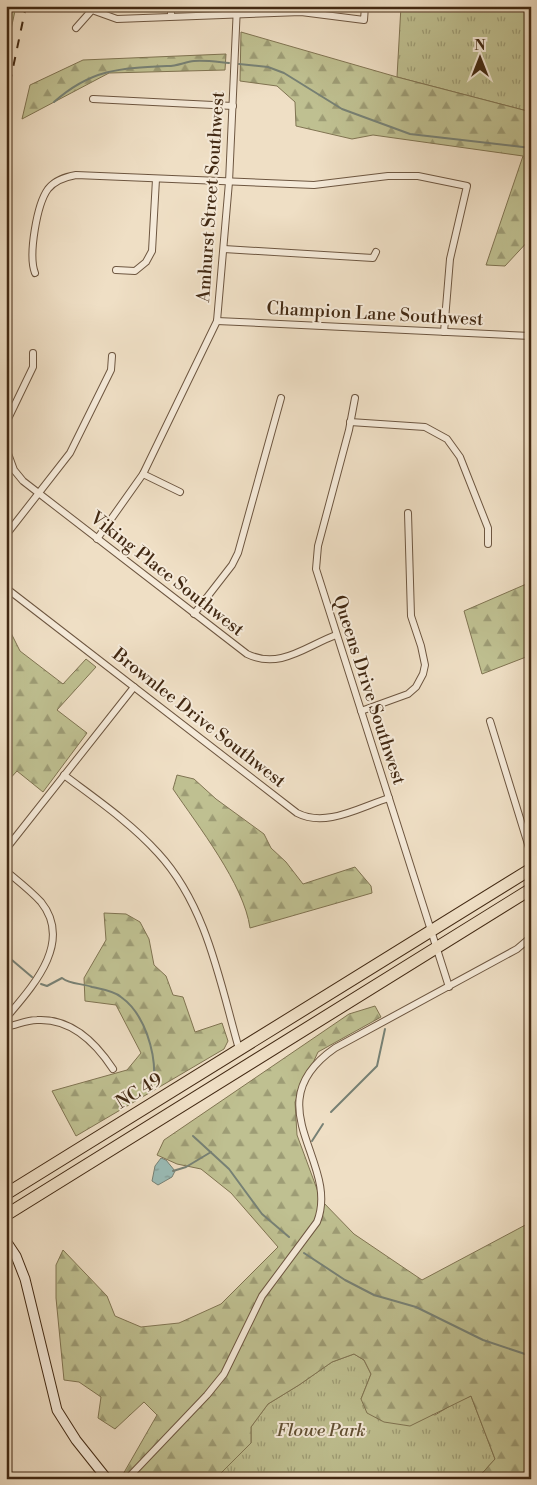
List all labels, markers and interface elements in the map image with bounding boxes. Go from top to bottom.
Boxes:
north arrow [454,32,504,82]
text: N [474,37,486,55]
street label: Amhurst Street Southwest [192,90,230,304]
street label: Champion Lane Southwest [266,297,485,331]
street label: Viking Place Southwest [85,506,249,642]
street label: Queens Drive Southwest [327,592,411,788]
street label: Brownlee Drive Southwest [107,643,291,793]
street label: NC 49 [111,1068,167,1114]
park label: Flowe Park [276,1419,366,1442]

